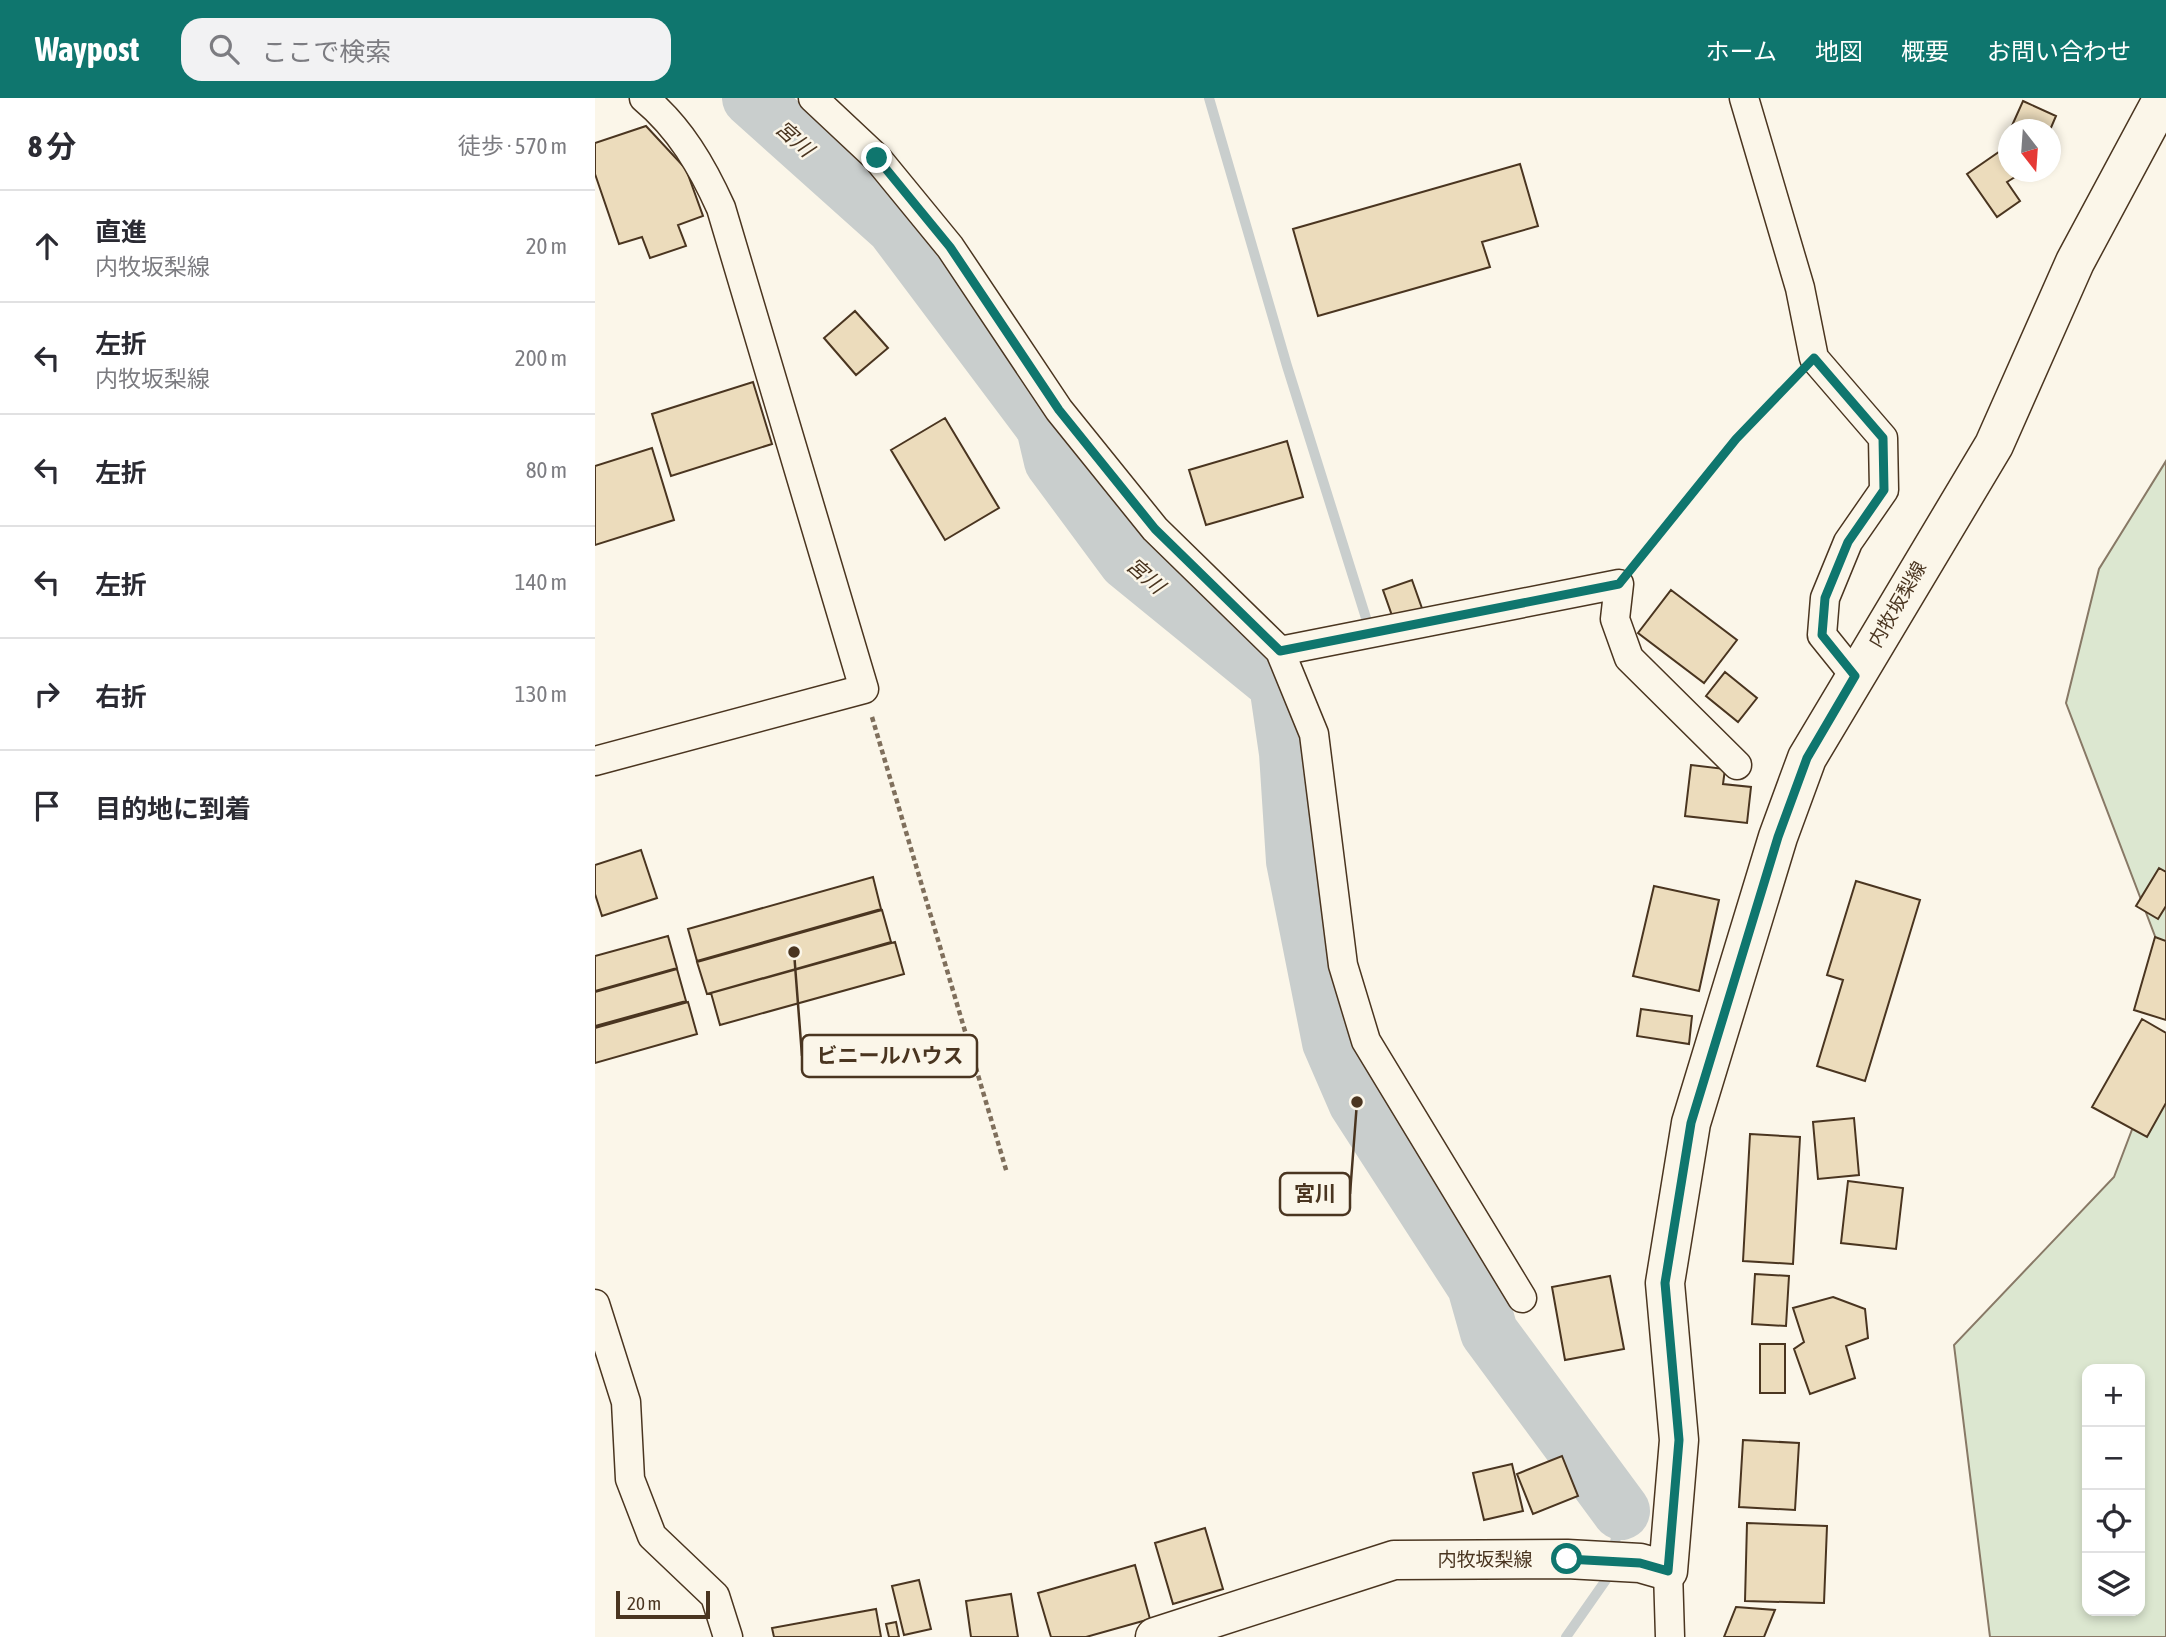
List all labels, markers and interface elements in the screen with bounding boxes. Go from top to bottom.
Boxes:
search box [181,18,671,81]
text: Waypost [35,30,139,68]
icon: search [205,30,243,68]
text: ここで検索 [261,37,391,67]
text: ホーム [1706,38,1777,65]
text: 地図 [1815,38,1863,65]
text: 概要 [1901,38,1949,65]
text: お問い合わせ [1987,38,2131,65]
water label: 宮川 [771,115,820,162]
north arrow [1998,119,2061,182]
text: 8 分 [28,129,76,163]
text: 徒歩 · 570 m [458,133,567,159]
route end [861,142,892,173]
text: 直進 [95,217,147,247]
icon: ahead [28,227,66,265]
text: 20 m [526,233,567,259]
text: 内牧坂梨線 [95,254,210,280]
text: 左折 [95,329,147,359]
icon: left [28,339,66,377]
text: 200 m [515,345,567,371]
text: 内牧坂梨線 [95,366,210,392]
icon: left [28,451,66,489]
text: 80 m [526,457,567,483]
text: 左折 [95,458,147,488]
water label: 宮川 [1122,552,1171,599]
street label: 内牧坂梨線 [1864,557,1930,651]
icon: left [28,563,66,601]
text: 140 m [515,569,567,595]
text: 左折 [95,570,147,600]
icon: right [28,675,66,713]
text: 130 m [515,681,567,707]
text: 右折 [95,682,147,712]
icon: arrive [28,787,66,825]
text: 目的地に到着 [95,794,251,824]
callout: ビニールハウス [802,1035,977,1077]
text: ビニールハウス [817,1043,964,1067]
callout: 宮川 [1280,1173,1350,1215]
text: 宮川 [1294,1181,1336,1205]
map controls [2082,1364,2145,1616]
button: + [2082,1364,2145,1427]
button: − [2082,1427,2145,1490]
button: locate [2082,1490,2145,1553]
route start [1551,1543,1582,1574]
street label: 内牧坂梨線 [1437,1548,1533,1570]
button: layers [2082,1553,2145,1616]
scale bar [616,1588,711,1620]
text: 20 m [627,1592,661,1614]

